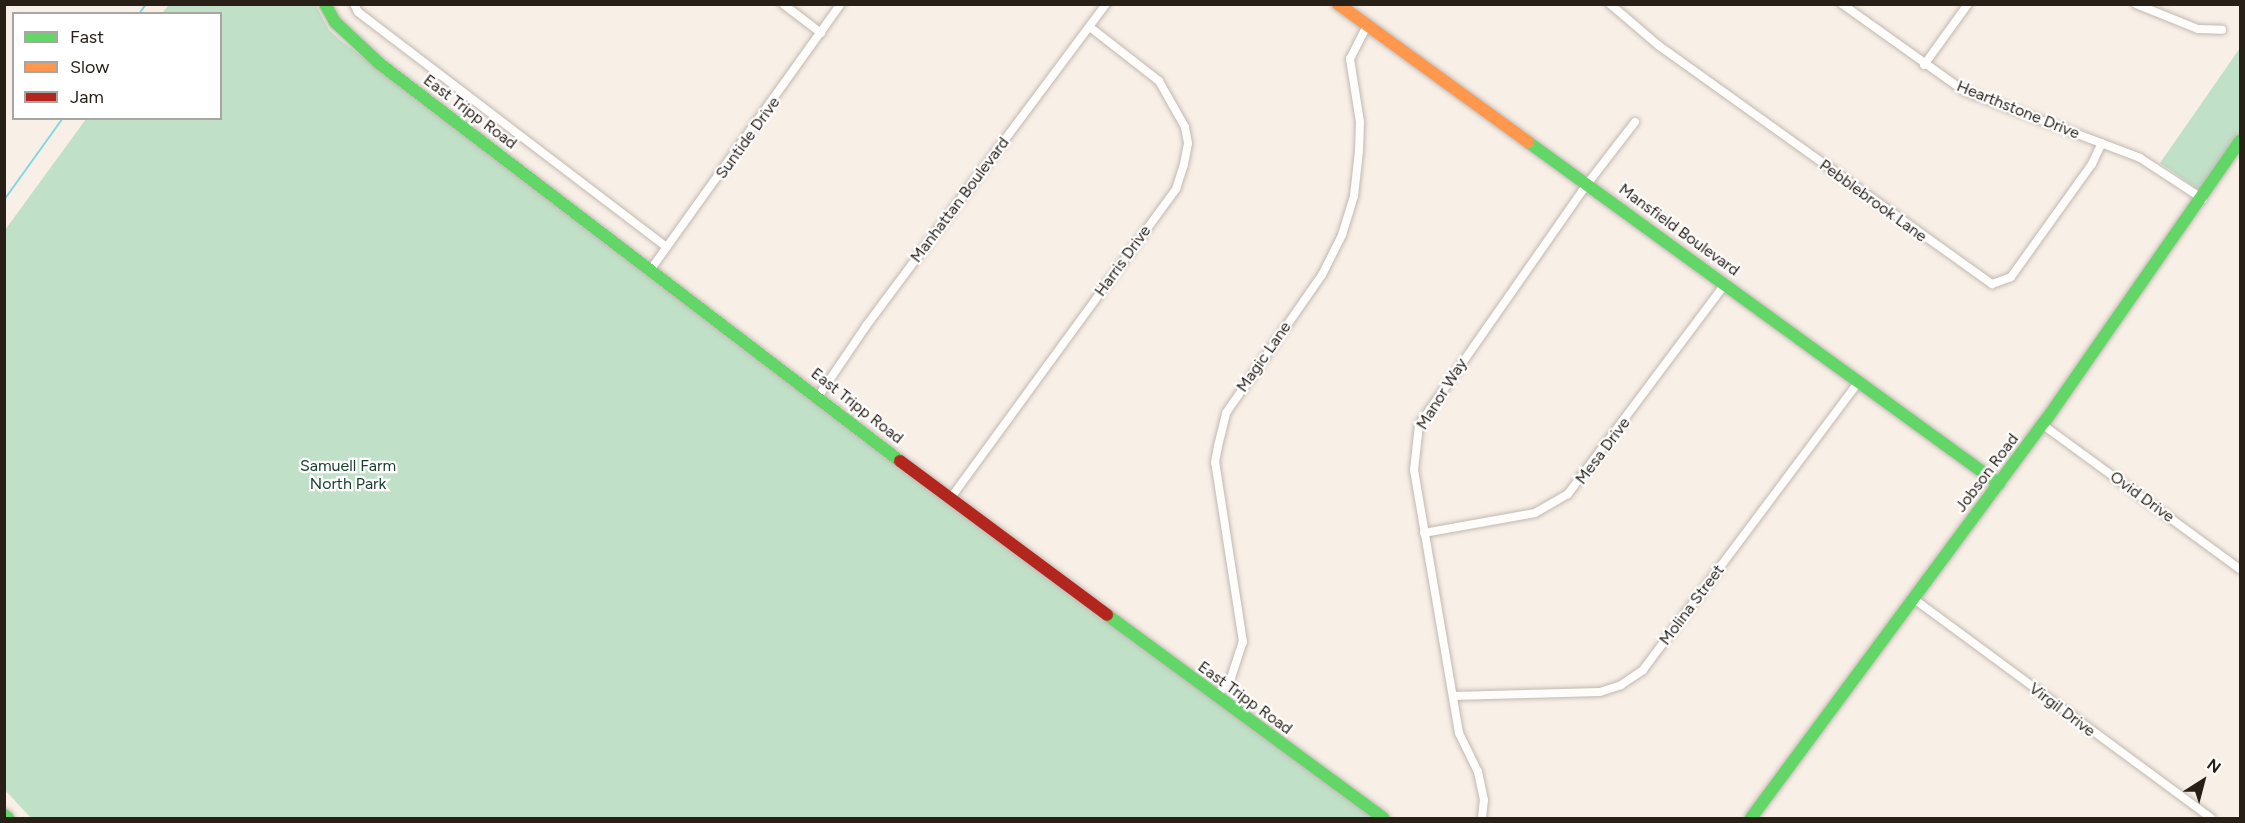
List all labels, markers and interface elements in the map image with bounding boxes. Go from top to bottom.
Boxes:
legend [12,12,222,120]
text: Fast [70,26,104,48]
text: Slow [70,56,109,78]
street label: East Tripp Road [420,71,520,153]
street label: Hearthstone Drive [1954,77,2082,143]
text: Jam [70,86,104,108]
street label: Suntide Drive [712,93,784,183]
street label: Manhattan Boulevard [907,134,1013,266]
street label: Pebblebrook Lane [1816,156,1930,246]
street label: Mansfield Boulevard [1615,180,1743,280]
street label: Harris Drive [1091,222,1155,300]
street label: Magic Lane [1233,318,1295,396]
street label: Manor Way [1413,355,1471,433]
street label: East Tripp Road [807,364,907,448]
street label: Mesa Drive [1572,414,1634,488]
street label: Jobson Road [1951,430,2023,516]
park label: Samuell Farm North Park [300,456,396,494]
street label: Ovid Drive [2106,467,2178,527]
street label: Molina Street [1655,561,1729,649]
street label: East Tripp Road [1194,657,1296,739]
street label: Virgil Drive [2025,679,2099,741]
north arrow [2173,751,2233,811]
text: N [2203,755,2224,777]

